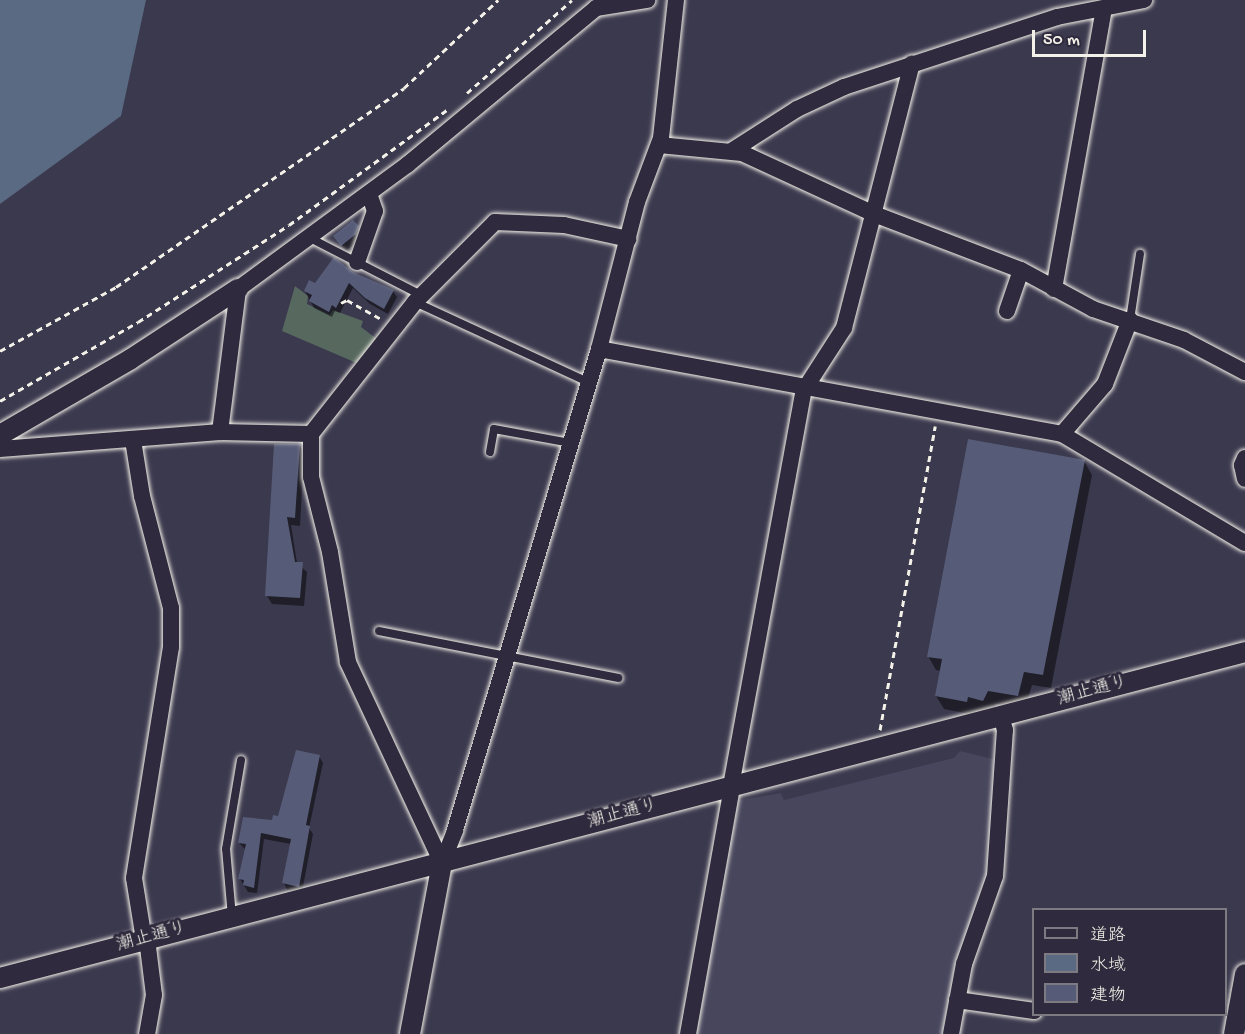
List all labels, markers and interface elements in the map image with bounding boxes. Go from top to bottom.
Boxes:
scale bar [1035,18,1149,56]
text: 50 m [1043,30,1080,51]
street label: 潮止通り [1055,672,1131,712]
street label: 潮止通り [585,795,661,835]
legend [1032,908,1227,1016]
street label: 潮止通り [114,918,190,958]
text: 道路 [1090,926,1126,947]
text: 水域 [1090,956,1126,977]
text: 建物 [1090,986,1126,1007]

